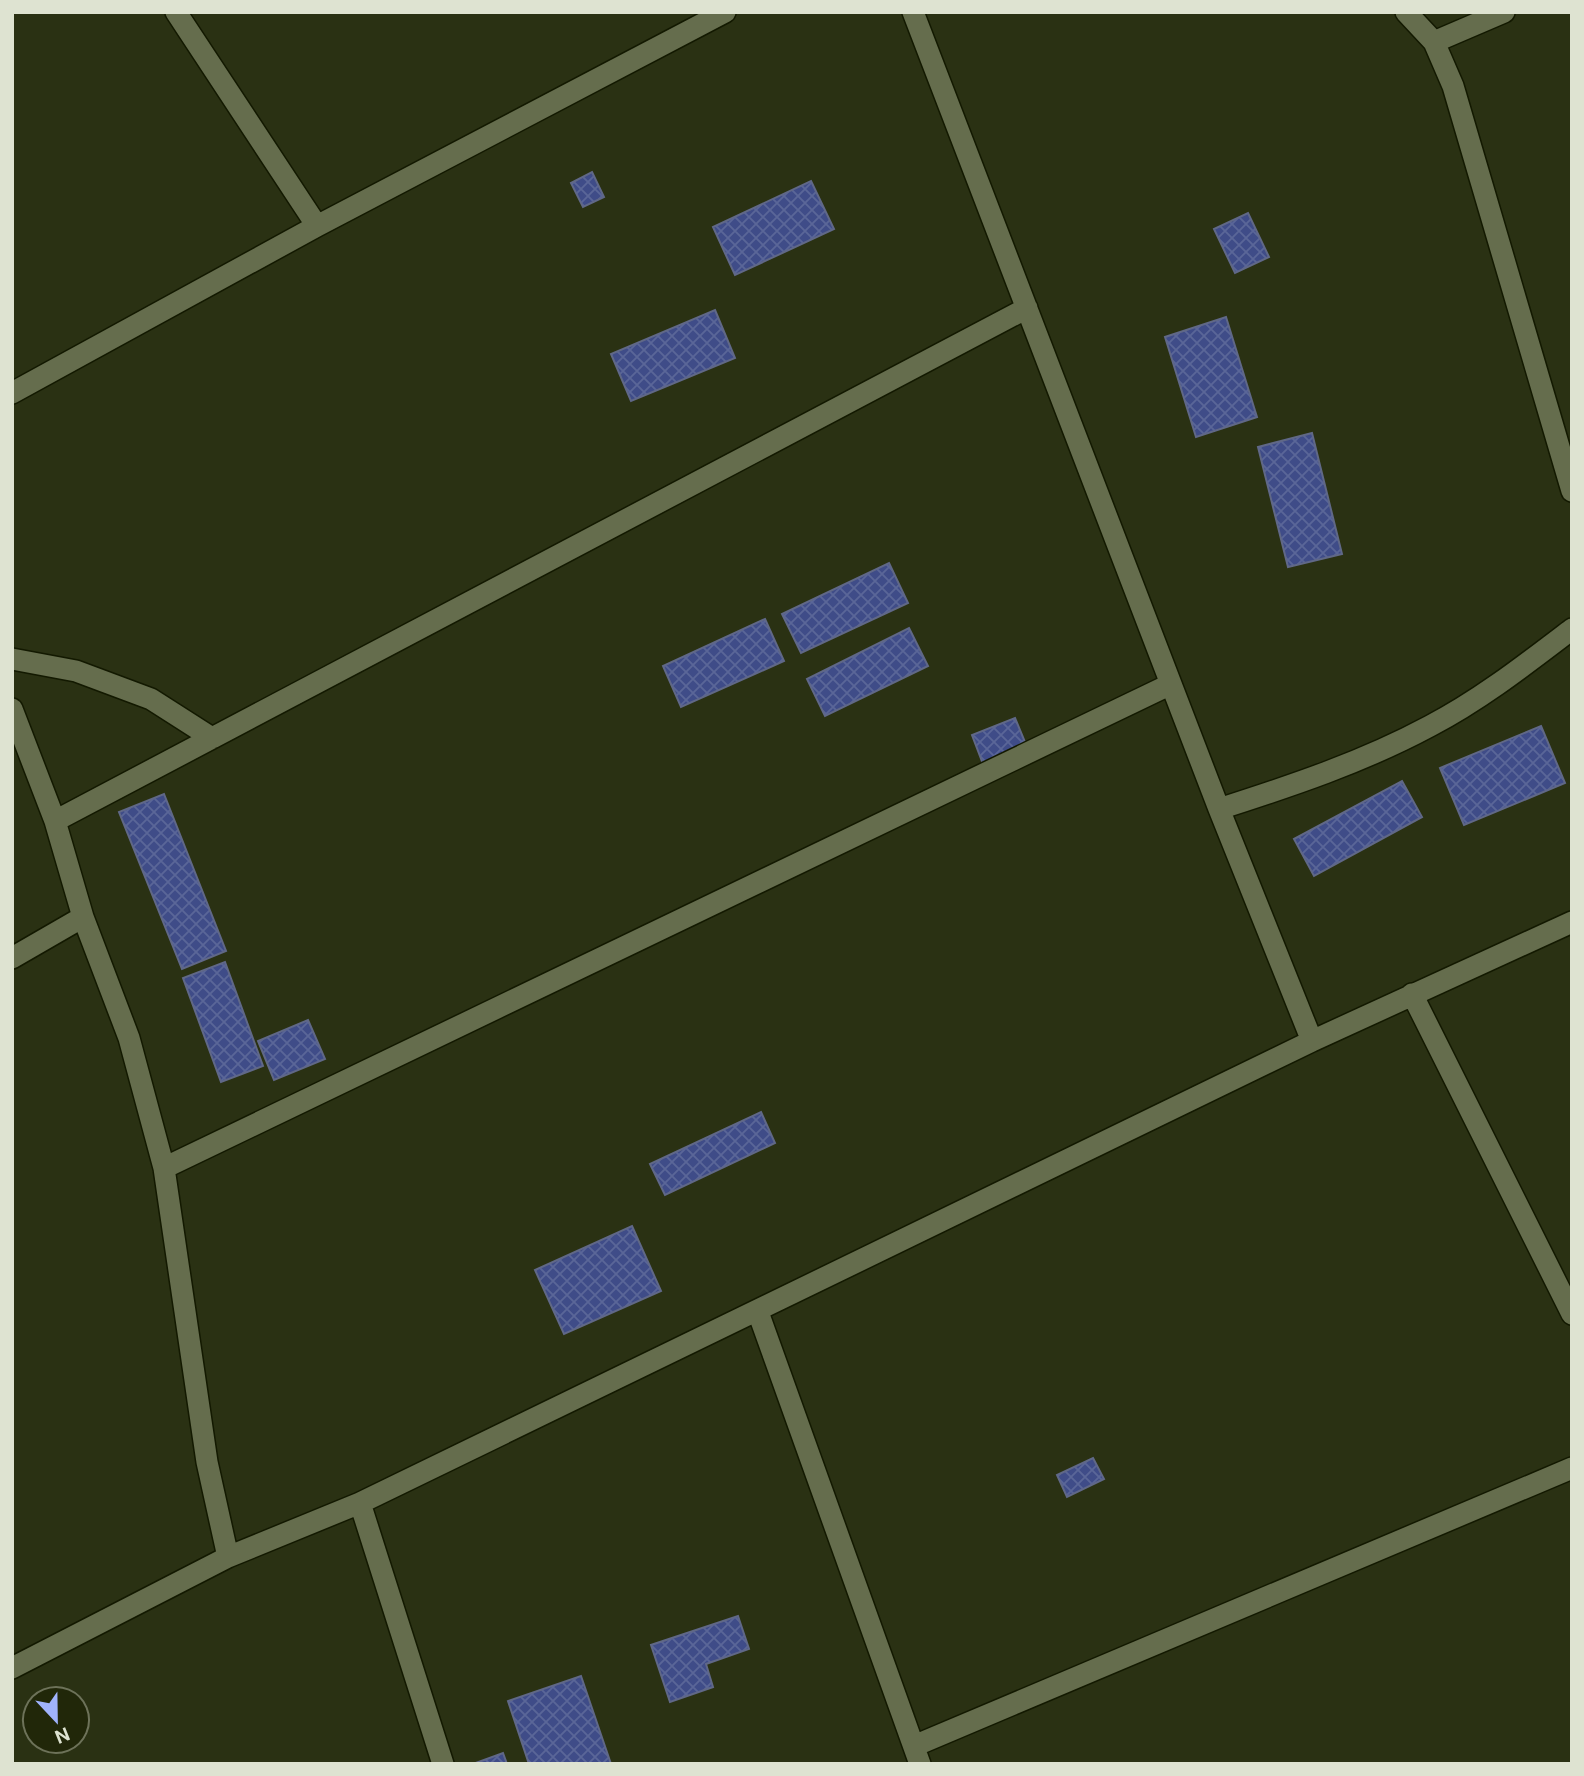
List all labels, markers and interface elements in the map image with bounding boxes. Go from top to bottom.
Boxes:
north arrow [21,1685,91,1755]
text: N [51,1721,73,1749]

